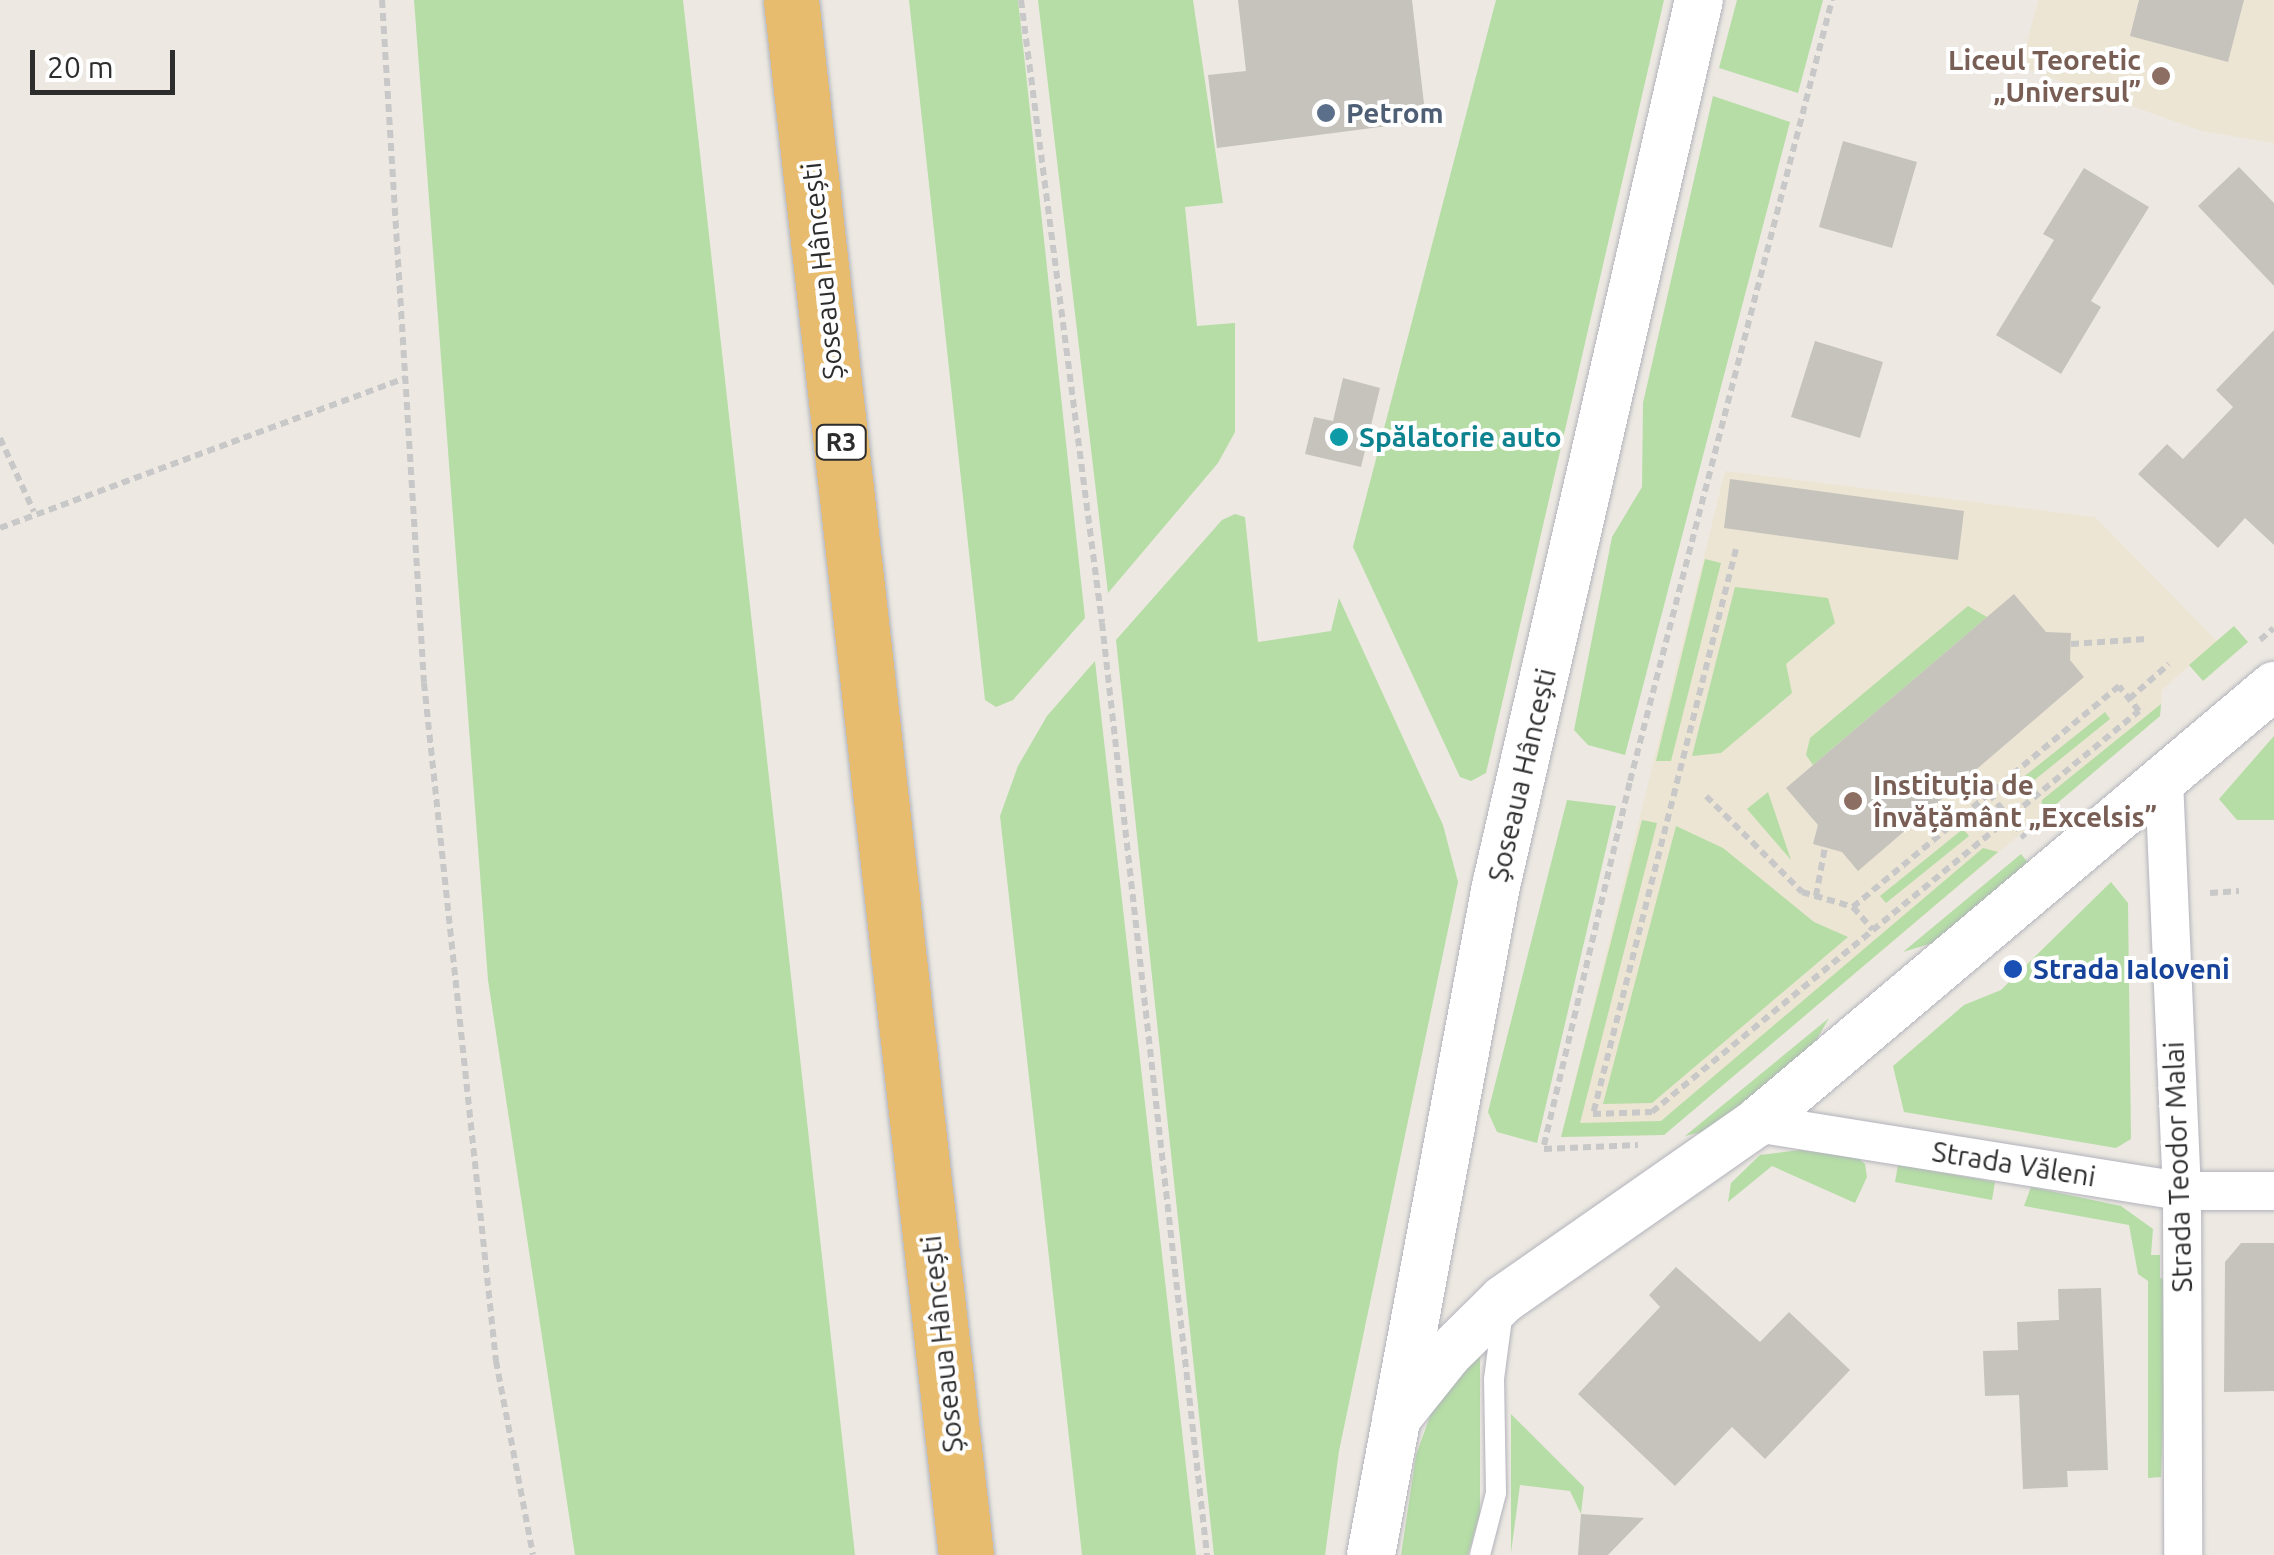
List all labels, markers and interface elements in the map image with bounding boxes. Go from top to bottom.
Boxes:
scale bar [35,30,180,92]
place label: Liceul Teoretic „Universul” [1948,43,2141,109]
text: 20 m [47,50,114,84]
marker: Liceul Teoretic „Universul” [2150,65,2172,87]
place label: Petrom [1346,96,1444,130]
marker: Petrom [1315,102,1337,124]
street label: Șoseaua Hâncești [794,161,850,381]
place label: Spălatorie auto [1359,420,1562,454]
road number: R3 [814,422,868,462]
marker: Spălatorie auto [1328,426,1350,448]
street label: Șoseaua Hâncești [1481,665,1563,885]
place label: Instituția de Învățământ „Excelsis” [1873,768,2157,834]
marker: Instituția de Învățământ „Excelsis” [1842,790,1864,812]
place label: Strada Ialoveni [2033,952,2230,986]
marker: Strada Ialoveni [2002,958,2024,980]
street label: Strada Teodor Malai [2157,1041,2199,1293]
street label: Strada Văleni [1930,1134,2098,1194]
street label: Șoseaua Hâncești [914,1234,970,1454]

